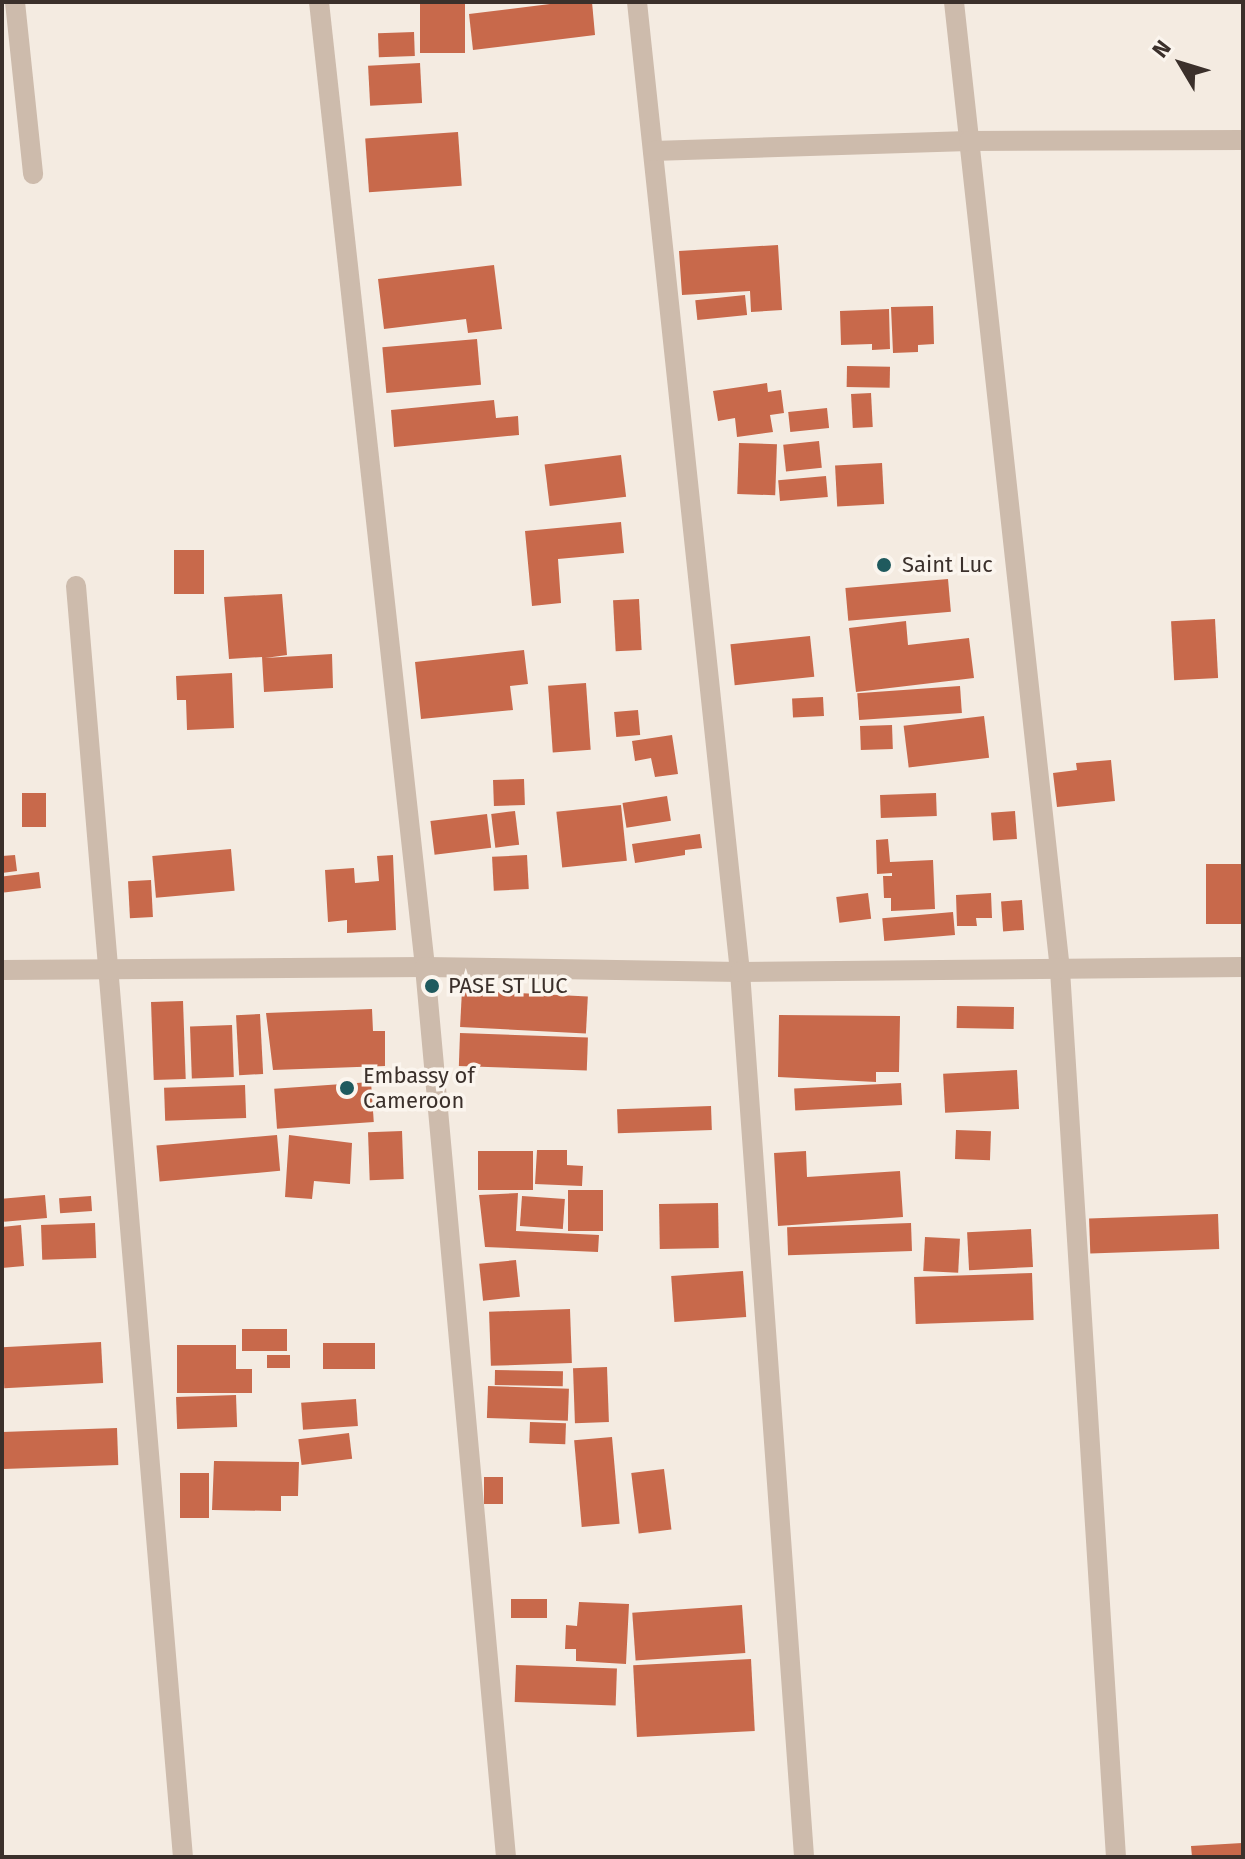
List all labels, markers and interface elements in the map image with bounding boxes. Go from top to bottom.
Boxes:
north arrow [1141,24,1221,104]
text: N [1147,35,1177,63]
place label: Saint Luc [902,552,993,578]
marker: Saint Luc [873,554,895,576]
place label: PASE ST LUC [448,973,568,999]
marker: PASE ST LUC [423,977,441,995]
place label: Embassy of Cameroon [363,1062,475,1114]
marker: Embassy of Cameroon [338,1079,356,1097]

